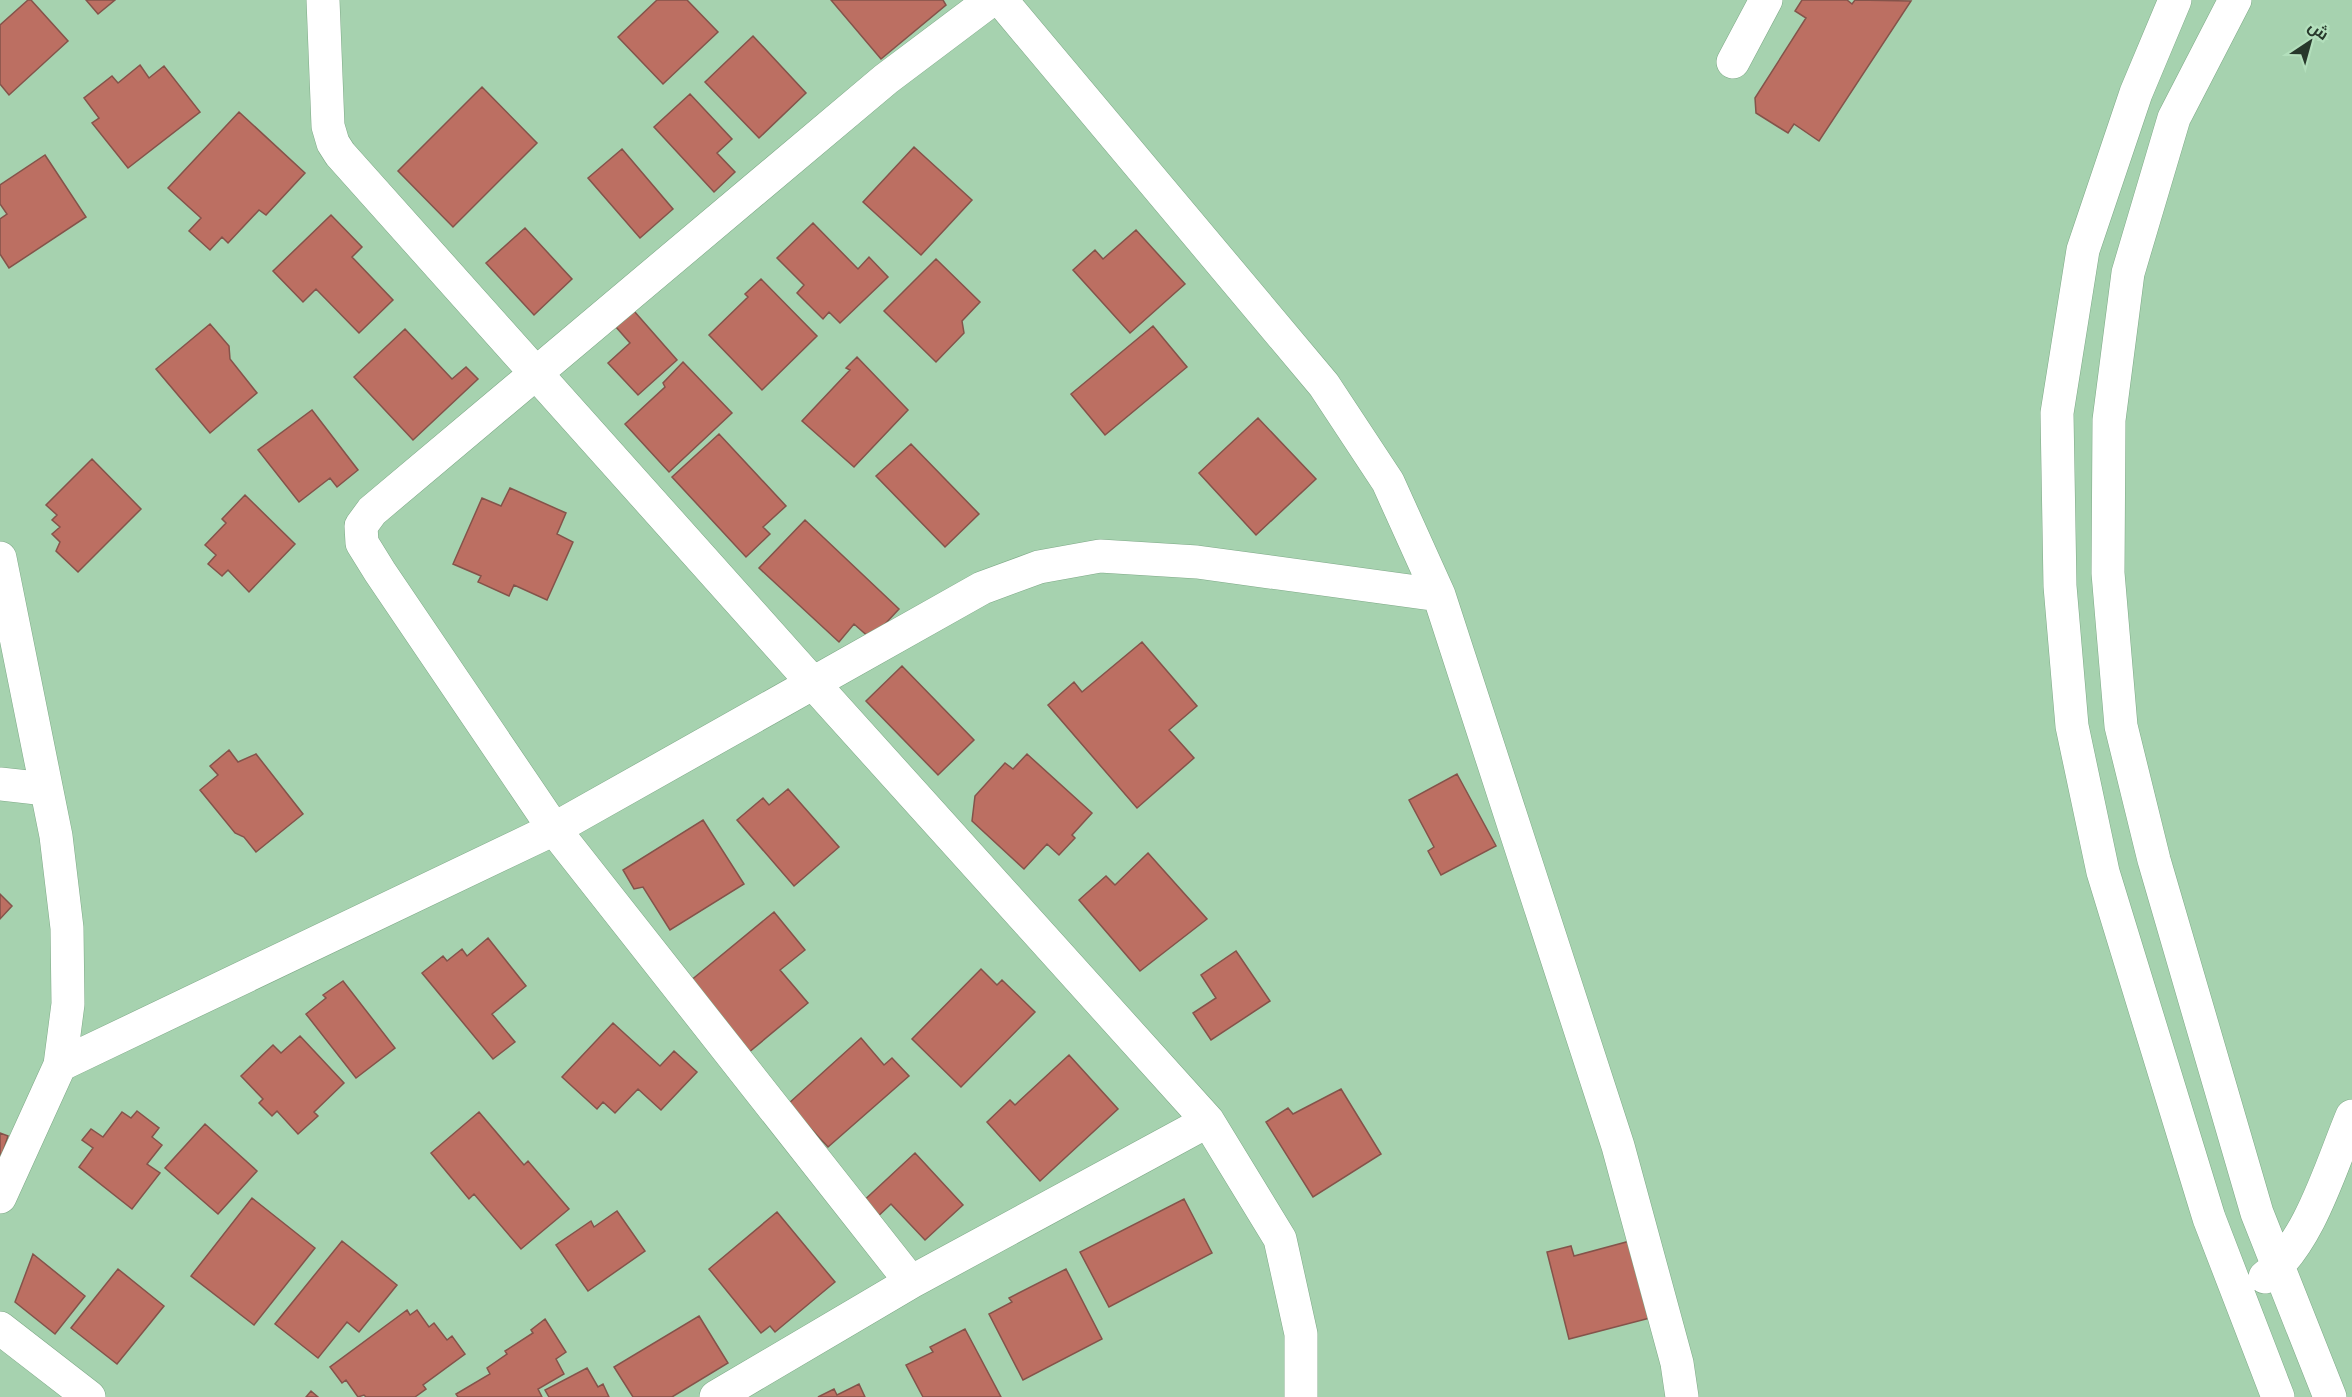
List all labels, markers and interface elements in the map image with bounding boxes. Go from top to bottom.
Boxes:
north arrow [2280,12,2340,72]
text: ش [2305,16,2333,44]

